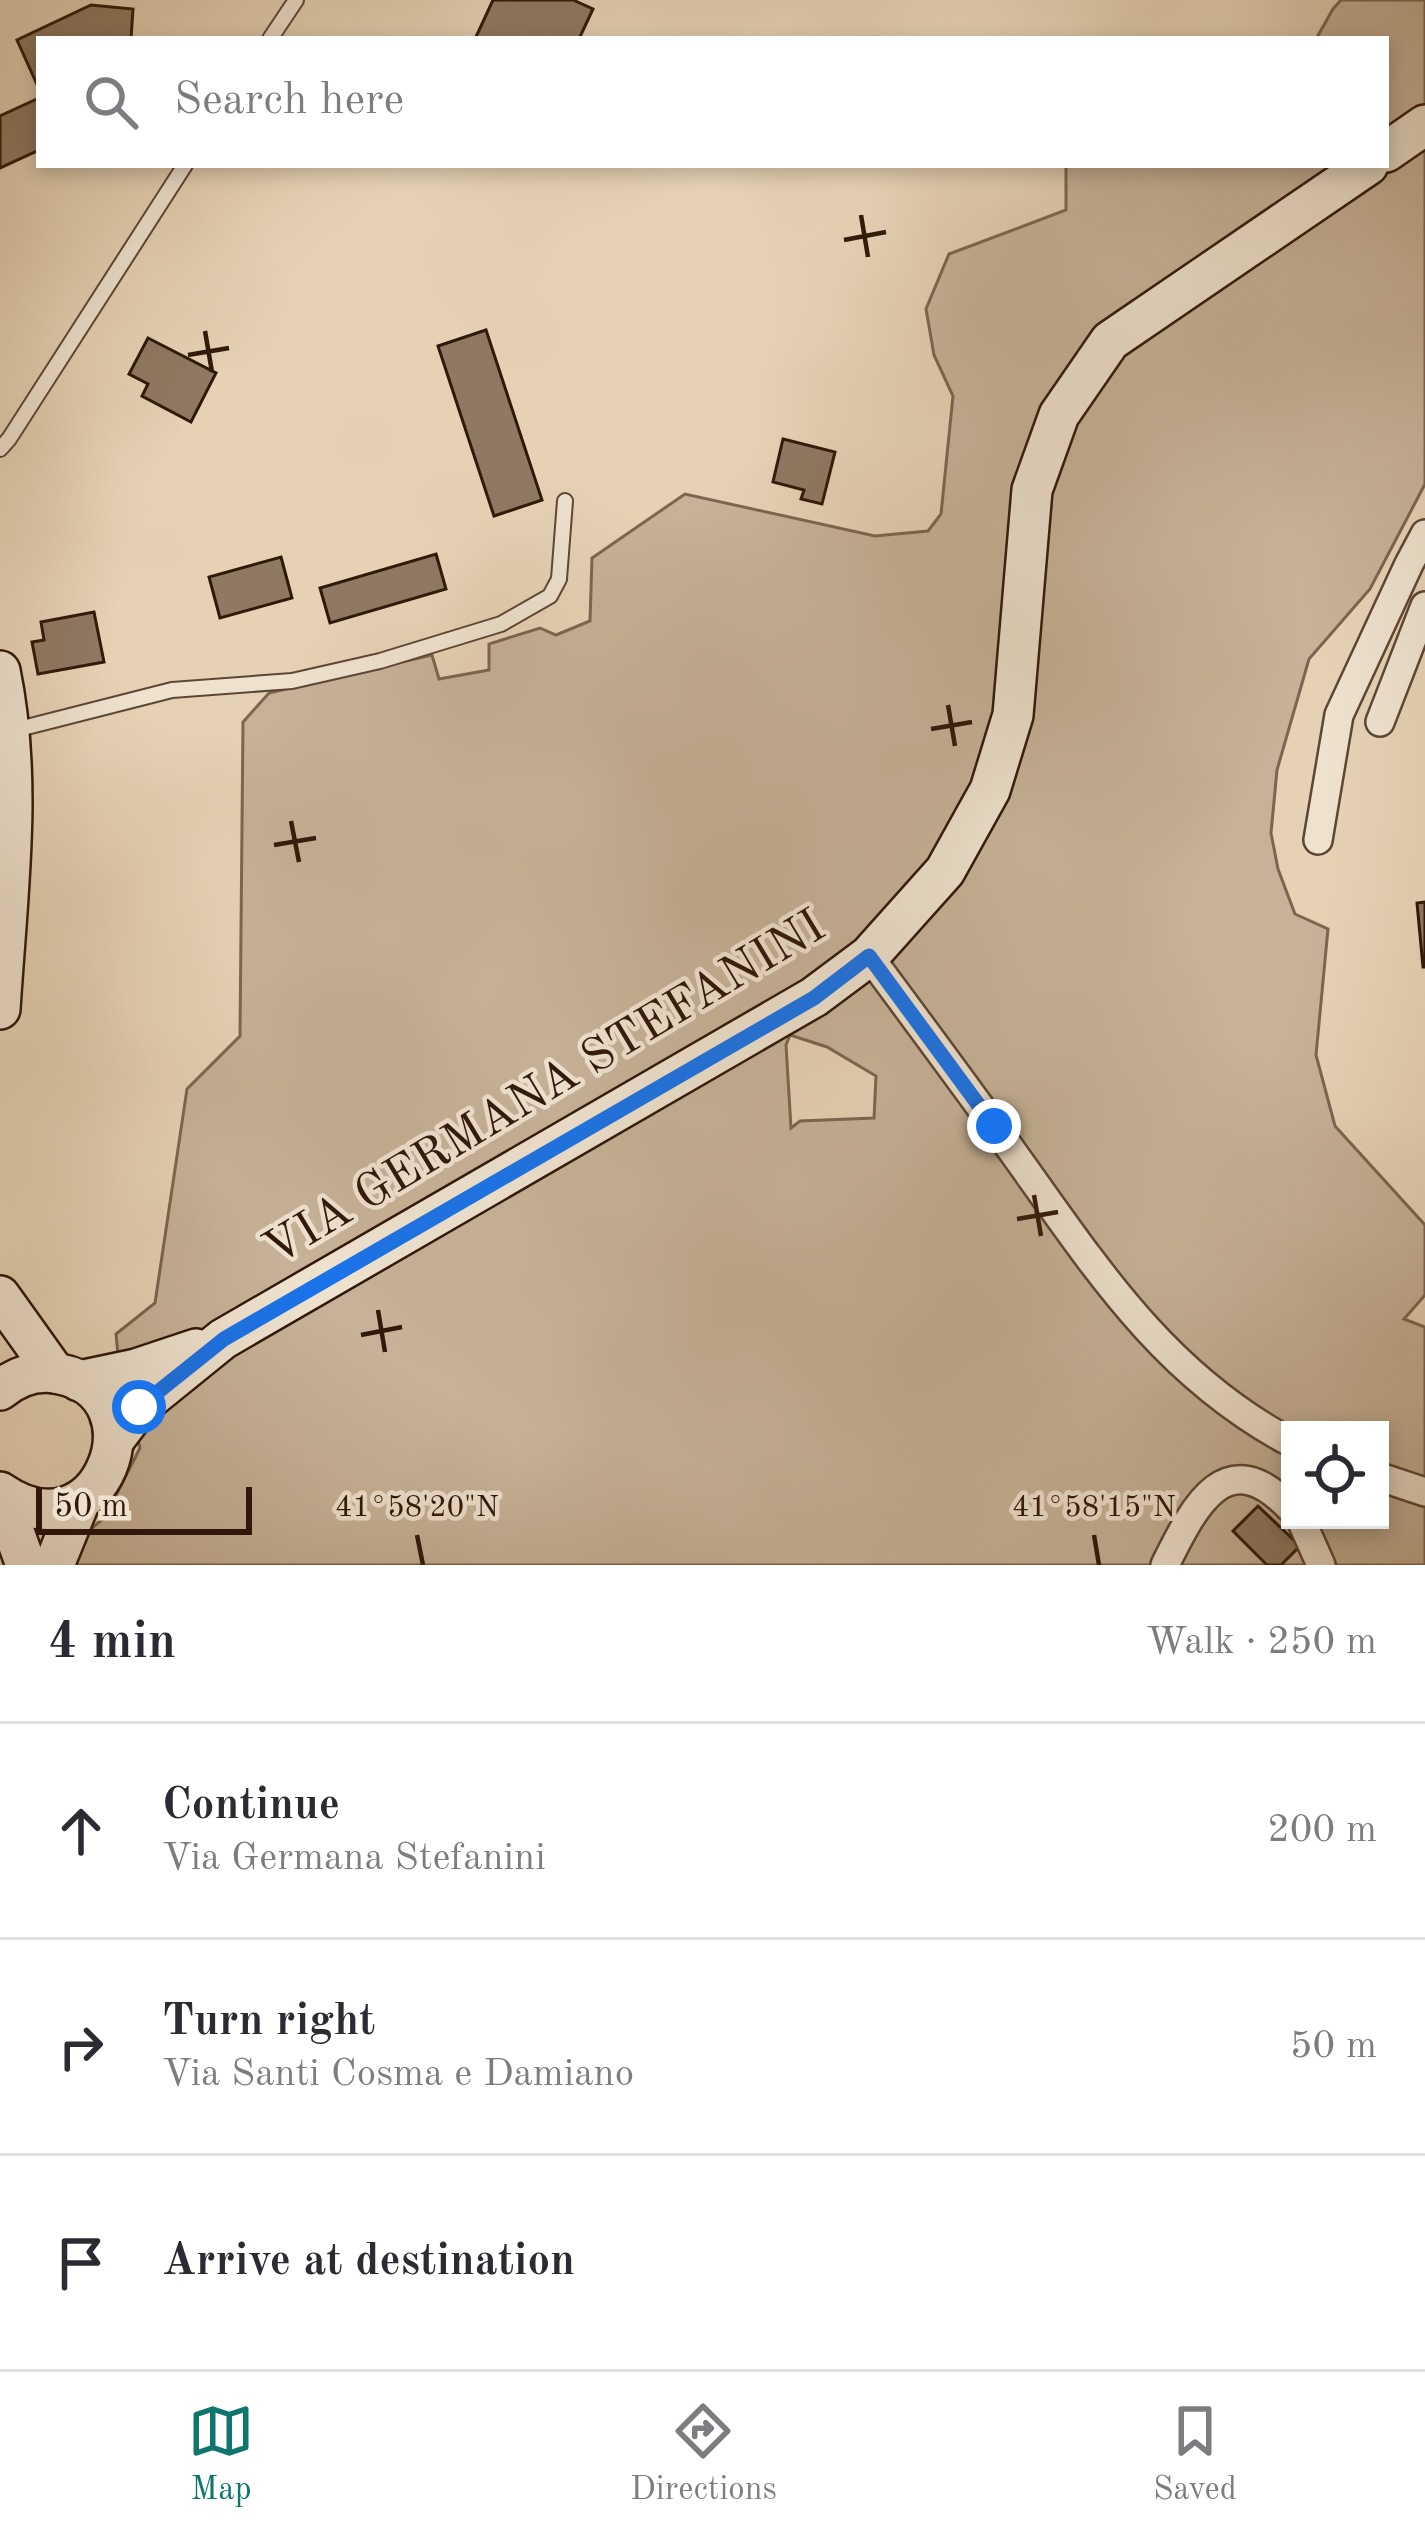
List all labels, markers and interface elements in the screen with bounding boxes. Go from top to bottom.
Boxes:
search box [36,36,1389,168]
icon: search [78,69,144,135]
text: Search here [174,79,404,124]
street label: VIA GERMANA STEFANINI [256,902,834,1276]
route end [967,1099,1021,1153]
route start [112,1380,166,1434]
map controls [1281,1421,1389,1529]
button: locate [1281,1421,1389,1529]
scale bar [36,1481,252,1534]
text: 50 m [54,1491,128,1524]
text: 41°58'20"N [335,1493,499,1523]
text: 41°58'15"N [1012,1493,1176,1523]
text: 4 min [48,1618,176,1669]
text: Walk · 250 m [1146,1623,1377,1662]
text: Continue [162,1784,340,1829]
icon: ahead [48,1798,114,1864]
text: 200 m [1267,1811,1377,1850]
text: Via Germana Stefanini [162,1839,546,1878]
text: Turn right [162,2000,375,2045]
icon: right [48,2014,114,2080]
text: 50 m [1290,2027,1377,2066]
text: Via Santi Cosma e Damiano [162,2055,634,2094]
icon: arrive [48,2230,114,2296]
text: Arrive at destination [162,2240,575,2285]
tab: Map [188,2398,254,2511]
tab: Directions [630,2398,777,2511]
tab: Saved [1153,2398,1237,2511]

